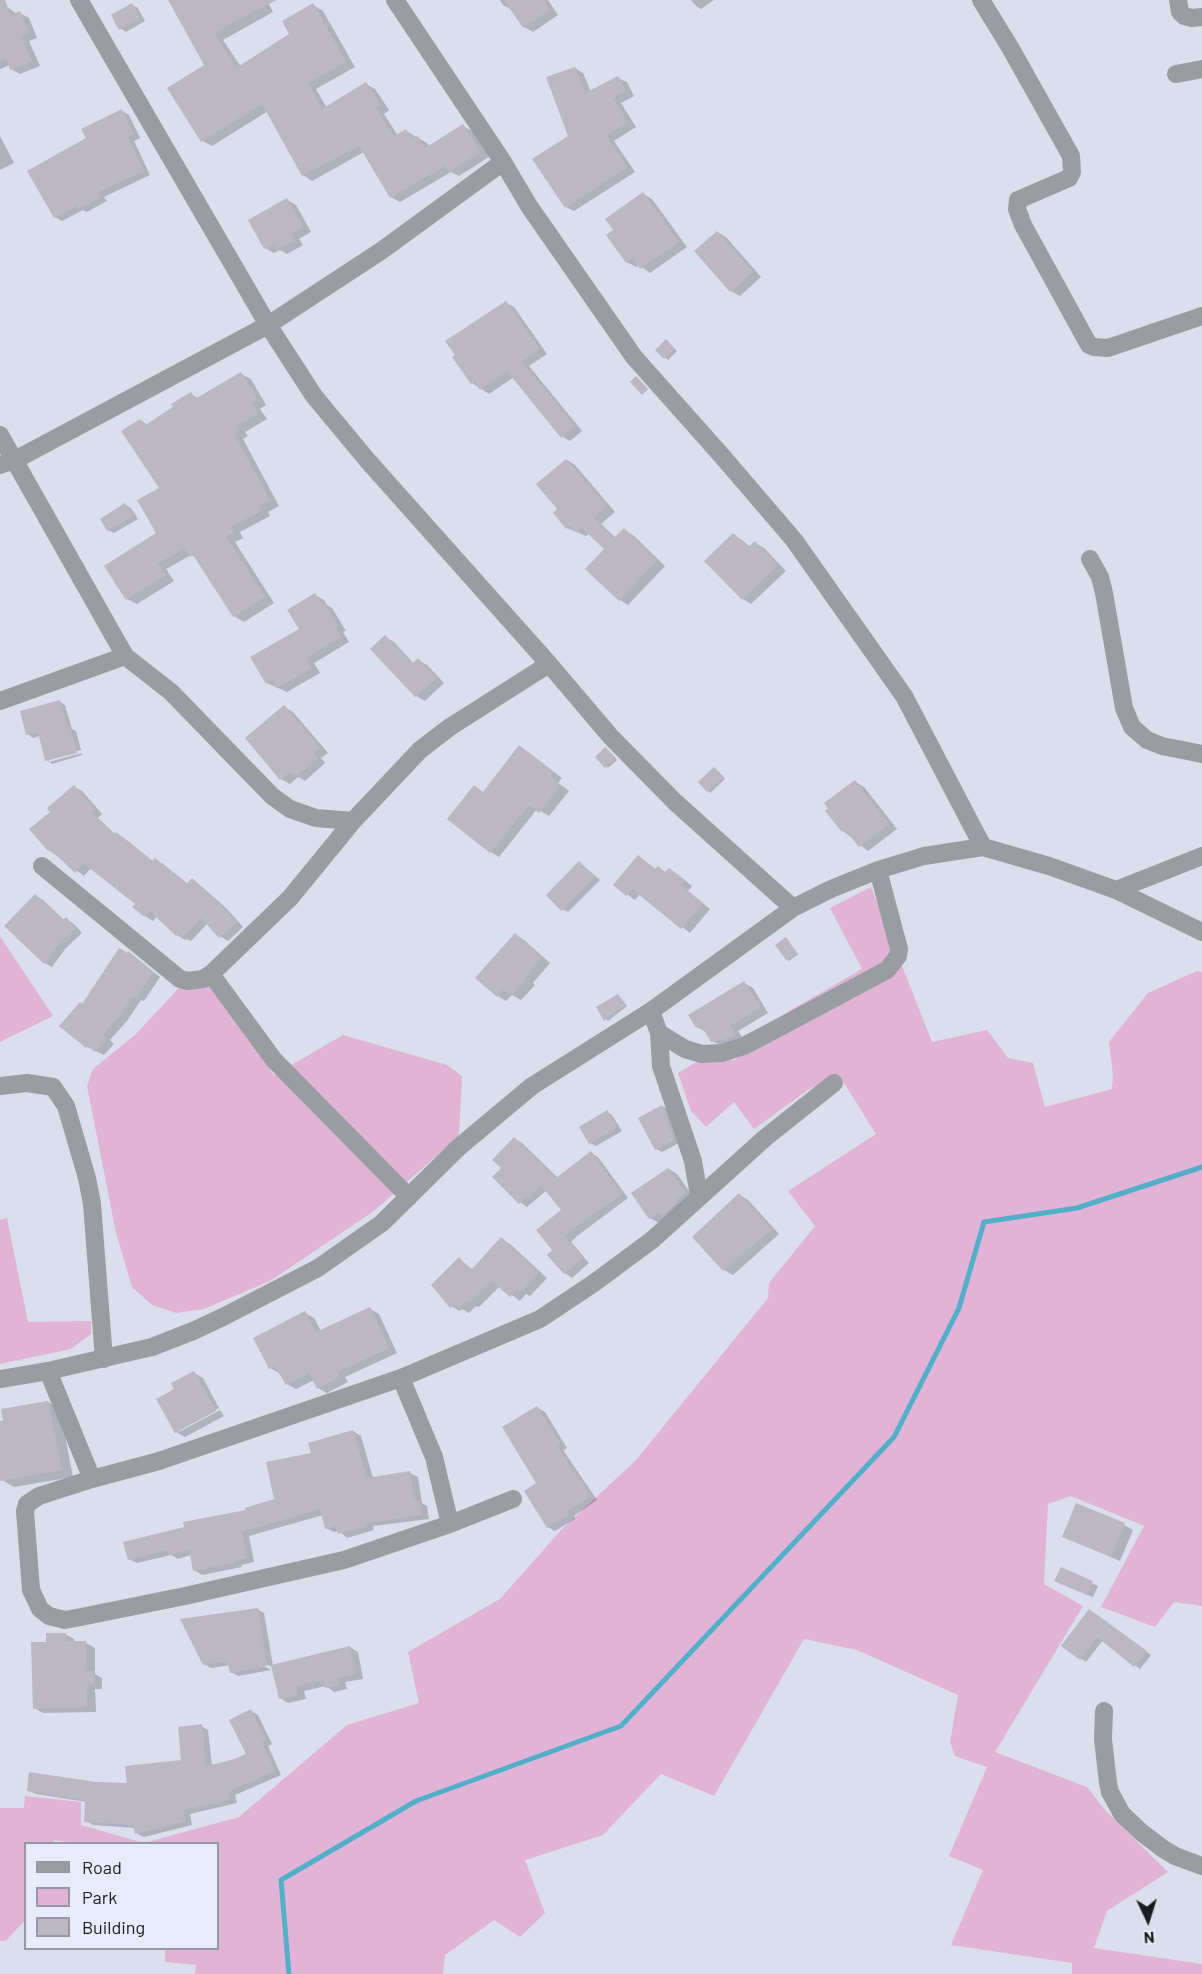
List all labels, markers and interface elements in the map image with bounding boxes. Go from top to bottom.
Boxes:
legend [24,1842,219,1950]
text: Road [82,1856,122,1878]
text: Park [82,1886,117,1908]
north arrow [1118,1890,1178,1950]
text: Building [82,1916,145,1938]
text: N [1143,1929,1155,1948]

